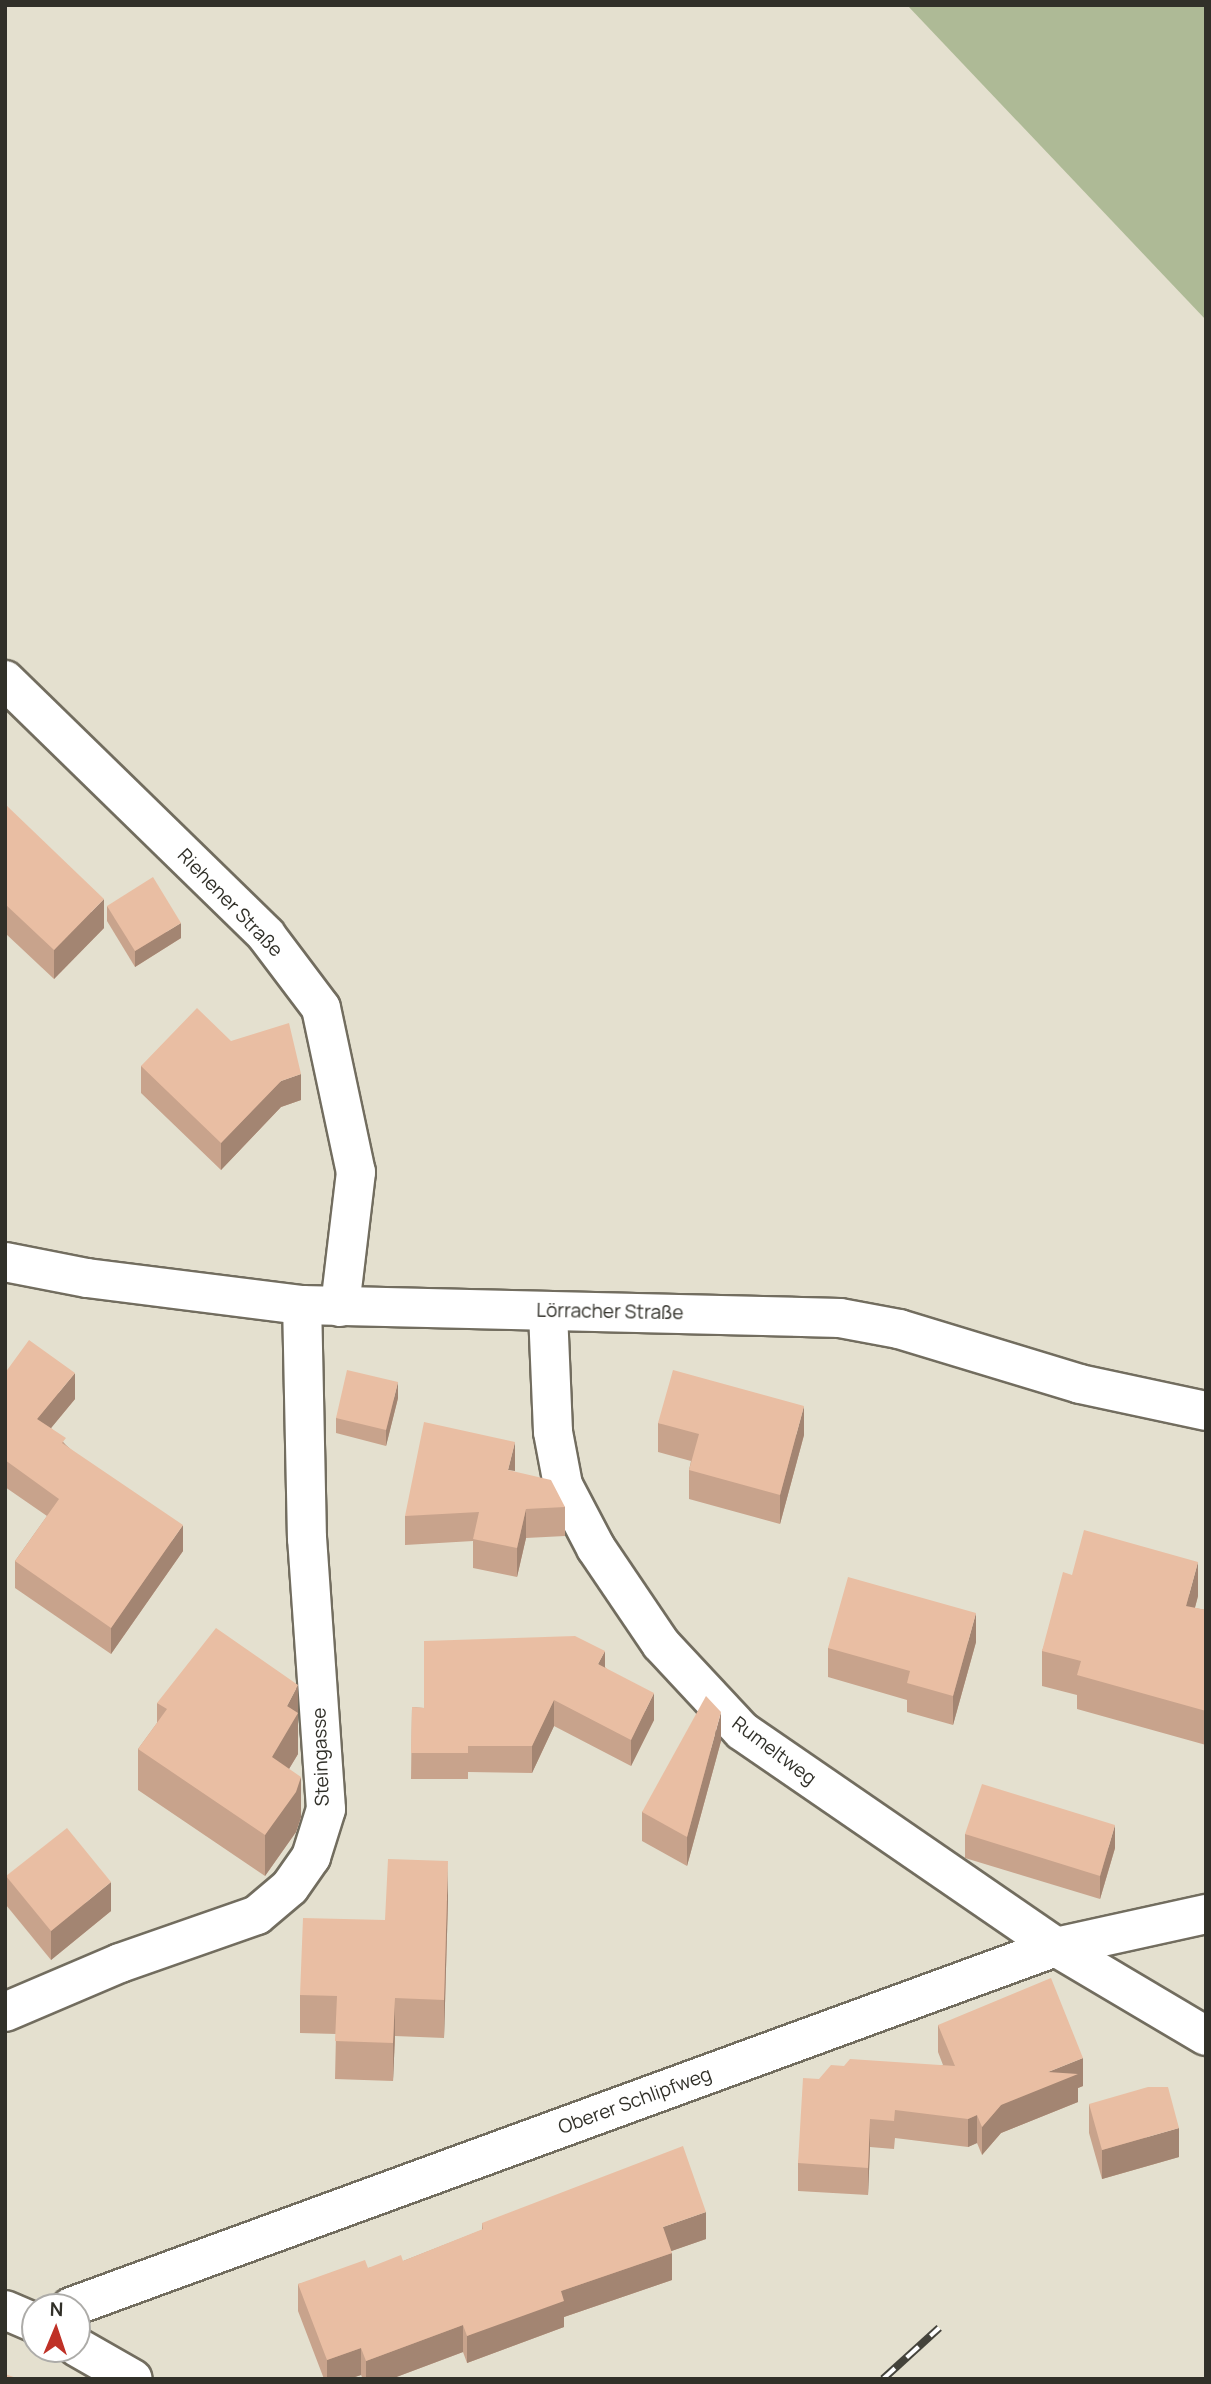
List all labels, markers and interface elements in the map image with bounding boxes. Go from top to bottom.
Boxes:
street label: Riehener Straße [173,844,287,962]
street label: Lörracher Straße [536,1299,684,1325]
street label: Steingasse [308,1707,334,1807]
street label: Rumeltweg [728,1712,820,1790]
street label: Oberer Schlipfweg [555,2063,715,2139]
north arrow [21,2293,91,2363]
text: N [49,2296,64,2322]

